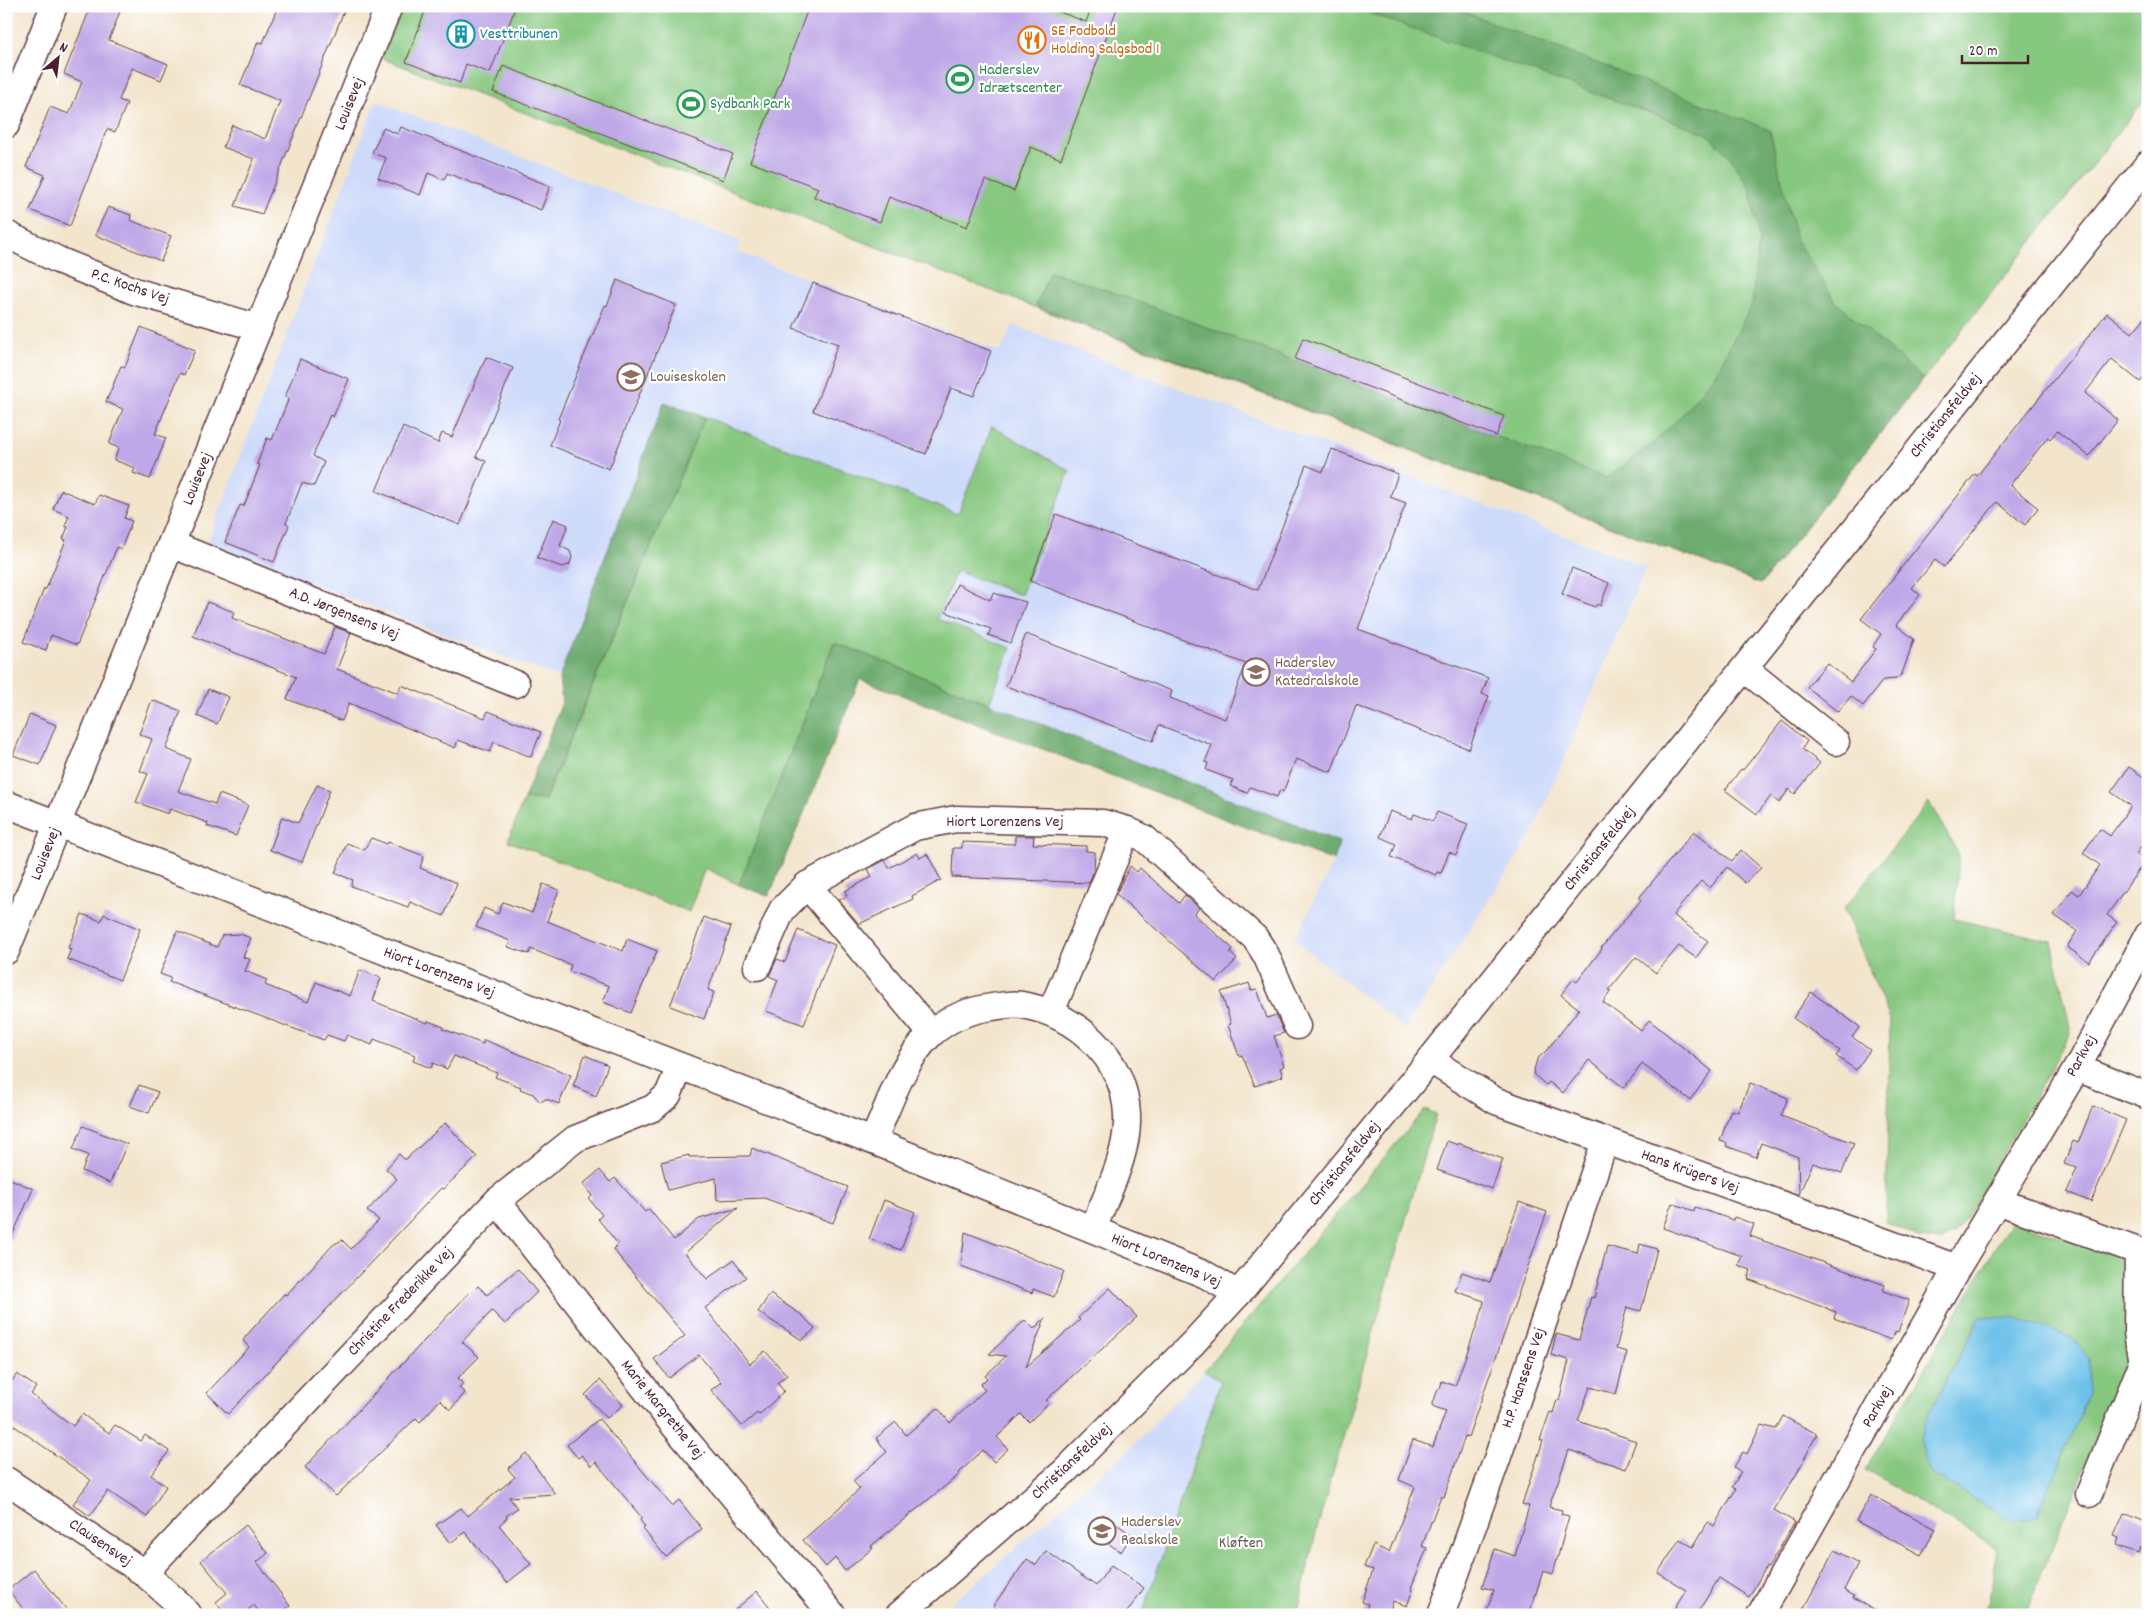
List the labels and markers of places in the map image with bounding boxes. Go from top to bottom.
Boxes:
building icon: Vesttribunen [446,19,476,49]
place label: SE Fodbold Holding Salgsbod 1 [1051,20,1159,61]
place label: Vesttribunen [480,23,558,46]
restaurant icon: SE Fodbold Holding Salgsbod 1 [1017,25,1047,55]
place label: Haderslev Idrætscenter [979,59,1062,100]
sports icon: Haderslev Idrætscenter [945,64,975,94]
sports icon: Sydbank Park [676,89,706,119]
place label: Sydbank Park [710,93,790,116]
school or university icon: Louiseskolen [616,362,646,392]
place label: Louiseskolen [650,366,726,389]
place label: Haderslev Katedralskole [1275,652,1359,693]
school or university icon: Haderslev Katedralskole [1241,657,1271,687]
place label: Haderslev Realskole [1121,1511,1182,1552]
school or university icon: Haderslev Realskole [1087,1516,1117,1546]

